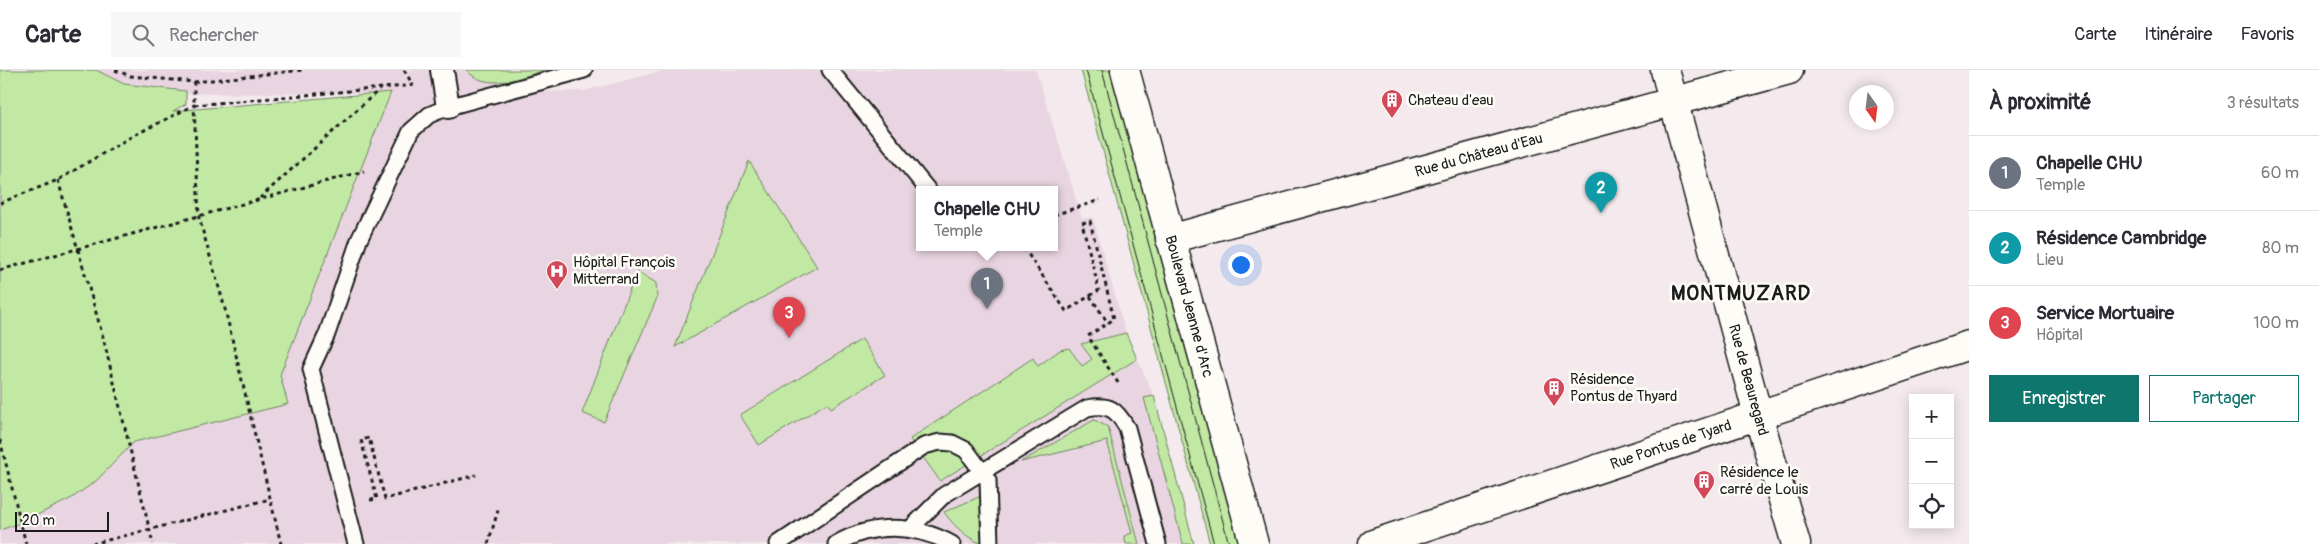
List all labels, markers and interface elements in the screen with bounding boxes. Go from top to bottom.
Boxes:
search box [111,12,461,57]
text: Carte [25,20,81,49]
icon: search [129,21,157,49]
text: Rechercher [169,23,259,47]
text: Carte [2074,23,2116,46]
text: Itinéraire [2144,23,2212,46]
text: Favoris [2240,23,2294,46]
north arrow [1849,85,1894,130]
building icon: Chateau d'eau [1380,88,1404,119]
text: À proximité [1989,89,2092,116]
place label: Chateau d'eau [1408,91,1494,110]
text: 3 résultats [2227,93,2299,113]
street label: Rue du Château d'Eau [1413,129,1545,182]
text: Chapelle CHU [2036,151,2143,175]
text: 1 [2002,163,2008,183]
text: 60 m [2261,163,2299,183]
pin: 2 [1585,172,1617,213]
text: Temple [2036,175,2085,195]
popup [916,186,1058,251]
text: Chapelle CHU [934,197,1040,221]
text: Temple [934,221,983,241]
text: Résidence Cambridge [2036,226,2206,250]
street label: Boulevard Jeanne d'Arc [1160,233,1217,380]
text: 2 [2001,238,2009,258]
text: 80 m [2262,238,2299,258]
text: Lieu [2036,250,2064,270]
your location [1228,252,1254,278]
place label: Hôpital François Mitterrand [573,253,675,289]
hospital icon: Hôpital François Mitterrand [545,259,569,290]
pin: 1 [971,268,1003,309]
district label: MONTMUZARD [1671,281,1811,306]
pin: 3 [773,297,805,338]
text: Service Mortuaire [2036,301,2174,325]
text: 3 [2001,313,2009,333]
text: 100 m [2253,313,2299,333]
street label: Rue de Beauregard [1724,322,1773,438]
text: Hôpital [2036,325,2083,345]
place label: Résidence Pontus de Thyard [1570,370,1677,406]
button: Enregistrer [1989,375,2139,422]
button: Partager [2149,375,2299,422]
building icon: Résidence Pontus de Thyard [1542,376,1566,407]
map controls [1909,394,1954,529]
button: + [1909,394,1954,439]
street label: Rue Pontus de Tyard [1608,416,1734,474]
button: − [1909,439,1954,484]
place label: Résidence le carré de Louis [1720,463,1808,499]
building icon: Résidence le carré de Louis [1692,469,1716,500]
button: locate [1909,484,1954,529]
scale bar [15,509,109,532]
text: 20 m [22,512,55,529]

